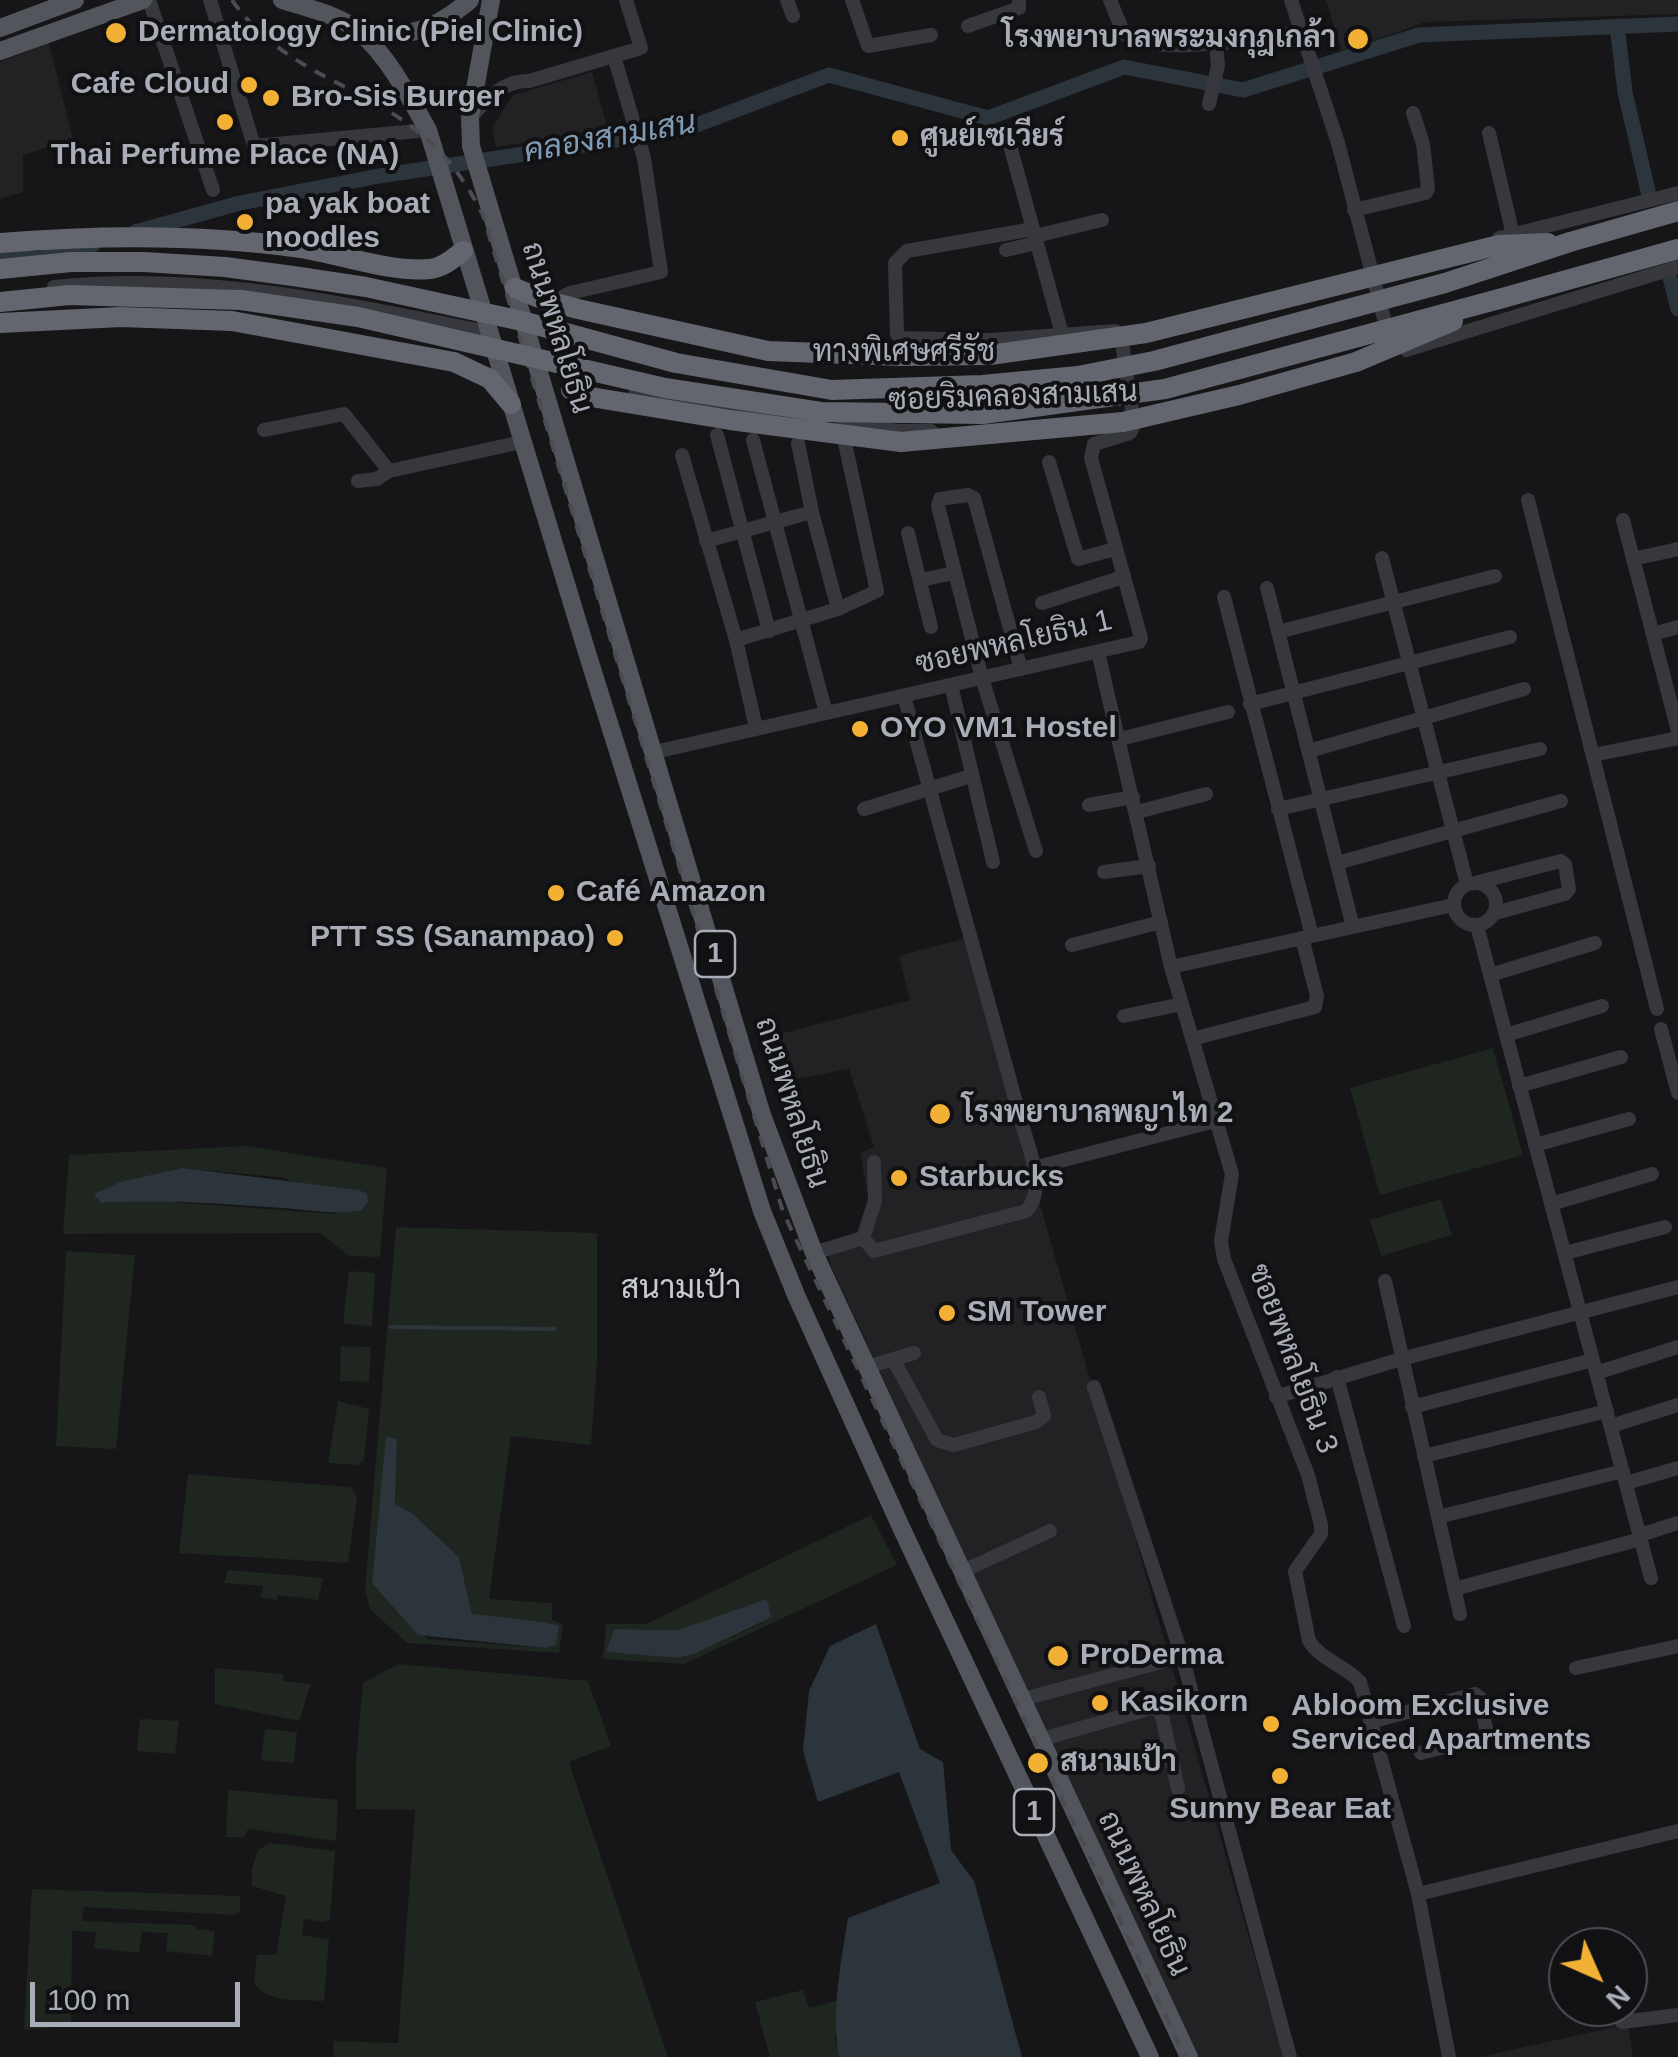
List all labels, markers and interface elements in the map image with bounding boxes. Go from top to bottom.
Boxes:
place label: Dermatology Clinic (Piel Clinic) [138,15,583,51]
marker: Dermatology Clinic (Piel Clinic) [103,20,129,46]
place label: โรงพยาบาลพระมงกุฎเกล้า [1002,21,1336,57]
marker: โรงพยาบาลพระมงกุฎเกล้า [1345,26,1371,52]
place label: Cafe Cloud [71,67,229,103]
marker: Cafe Cloud [238,74,260,96]
place label: Bro-Sis Burger [291,80,504,116]
marker: Bro-Sis Burger [260,87,282,109]
water label: คลองสามเสน [521,104,699,172]
marker: Thai Perfume Place (NA) [214,111,236,133]
place label: ศูนย์เซเวียร์ [920,120,1064,156]
marker: ศูนย์เซเวียร์ [889,127,911,149]
place label: Thai Perfume Place (NA) [51,138,399,174]
place label: pa yak boat noodles [265,187,430,258]
marker: pa yak boat noodles [234,211,256,233]
street label: ถนนพหลโยธิน [513,238,599,418]
street label: ทางพิเศษศรีรัช [813,335,995,371]
street label: ซอยริมคลองสามเสน [888,375,1138,419]
street label: ซอยพหลโยธิน 1 [912,603,1116,683]
place label: OYO VM1 Hostel [880,711,1117,747]
marker: OYO VM1 Hostel [849,718,871,740]
place label: Café Amazon [576,875,766,911]
marker: Café Amazon [545,882,567,904]
place label: PTT SS (Sanampao) [310,920,595,956]
marker: PTT SS (Sanampao) [604,927,626,949]
road number: 1 [695,931,735,977]
street label: ถนนพหลโยธิน [746,1013,836,1193]
place label: โรงพยาบาลพญาไท 2 [962,1096,1233,1132]
marker: โรงพยาบาลพญาไท 2 [927,1101,953,1127]
place label: Starbucks [919,1160,1064,1196]
marker: Starbucks [888,1167,910,1189]
street label: ซอยพหลโยธิน 3 [1239,1259,1345,1459]
district label: สนามเป้า [621,1270,741,1308]
place label: SM Tower [967,1295,1106,1331]
marker: SM Tower [936,1302,958,1324]
place label: ProDerma [1080,1638,1223,1674]
marker: ProDerma [1045,1643,1071,1669]
place label: Kasikorn [1120,1685,1248,1721]
place label: Abloom Exclusive Serviced Apartments [1291,1689,1591,1760]
marker: Kasikorn [1089,1692,1111,1714]
marker: Abloom Exclusive Serviced Apartments [1260,1713,1282,1735]
place label: สนามเป้า [1060,1745,1177,1781]
marker: สนามเป้า [1025,1750,1051,1776]
marker: Sunny Bear Eat [1269,1765,1291,1787]
road number: 1 [1014,1789,1054,1835]
place label: Sunny Bear Eat [1169,1792,1391,1828]
street label: ถนนพหลโยธิน [1089,1806,1197,1982]
north arrow [1548,1927,1648,2027]
scale bar [35,1962,245,2024]
text: N [1600,1979,1636,2015]
text: 100 m [47,1983,130,2016]

